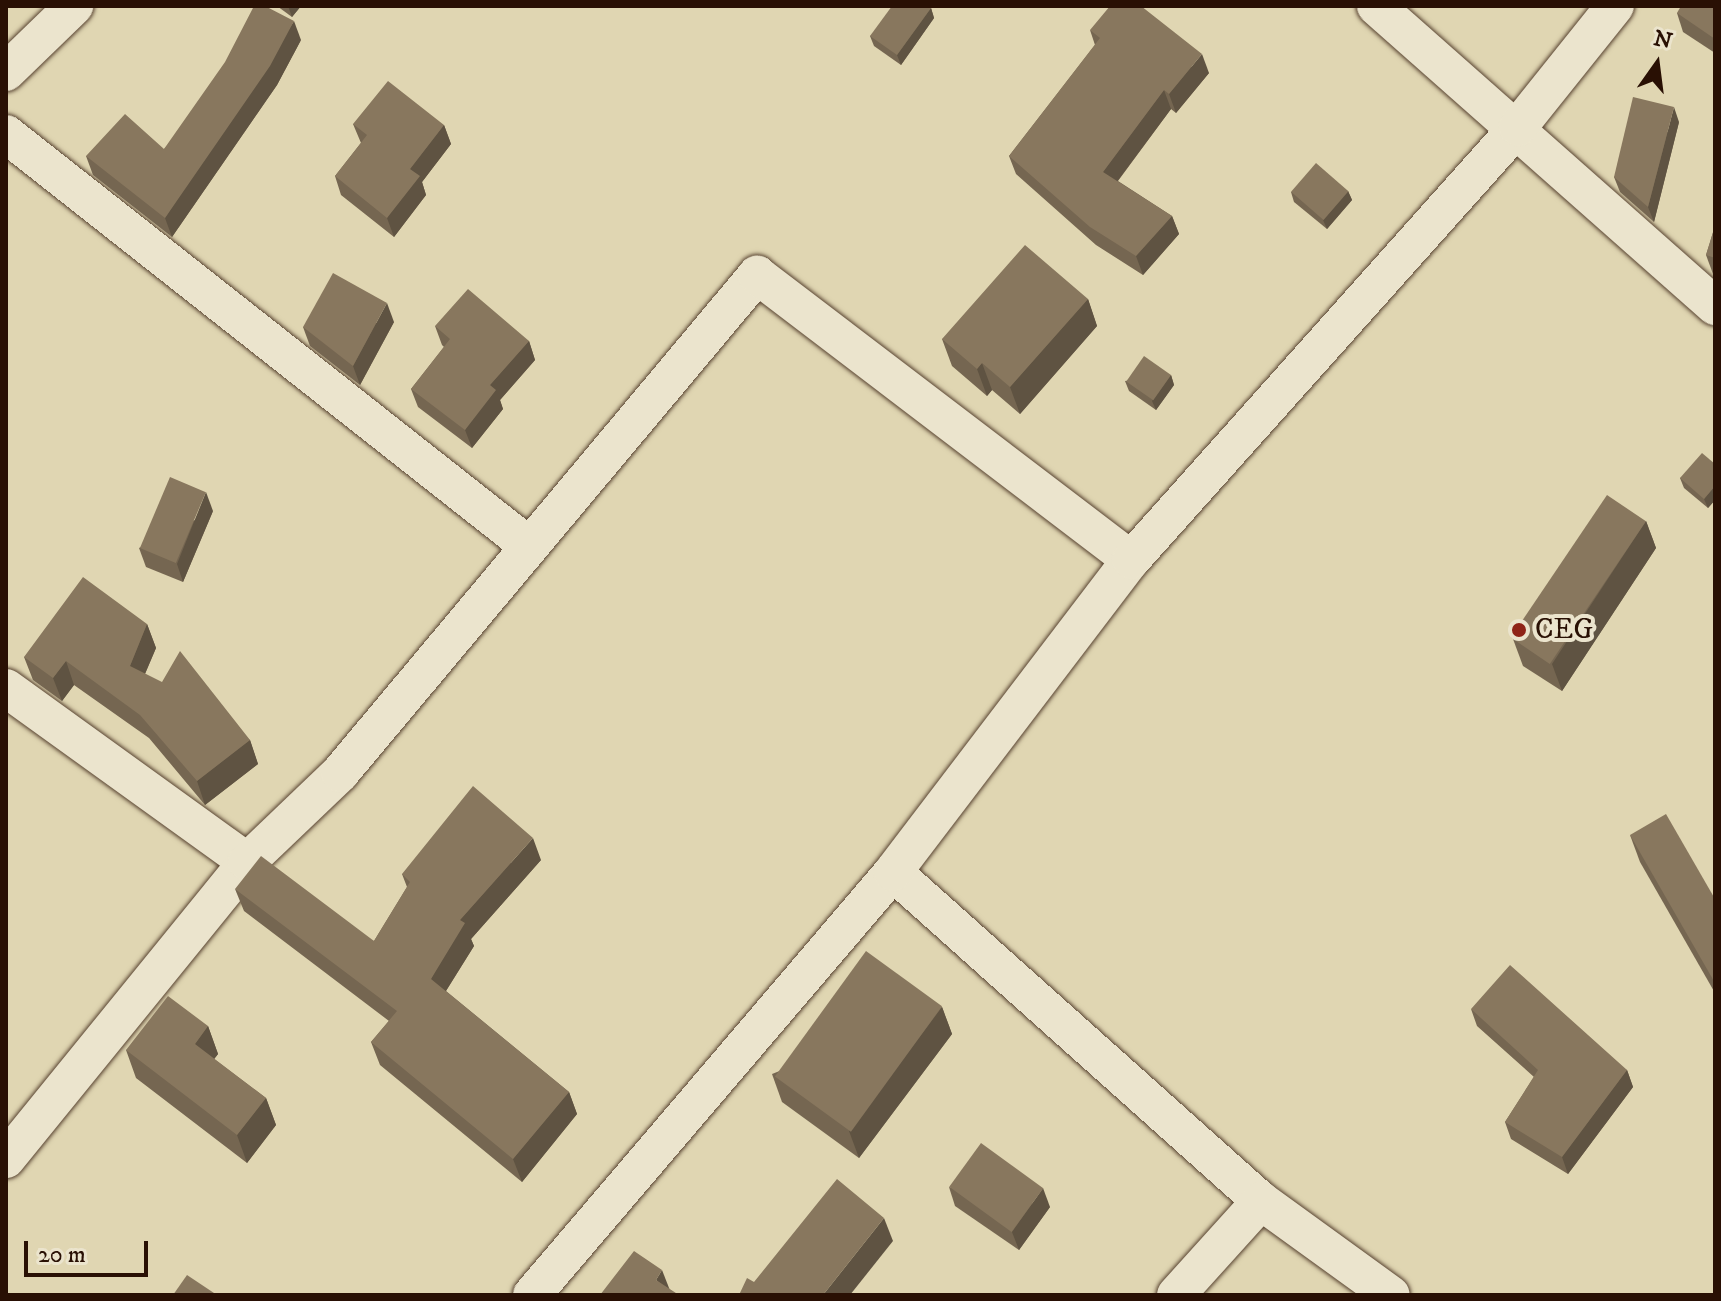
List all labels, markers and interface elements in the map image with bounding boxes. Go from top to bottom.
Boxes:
north arrow [1617,24,1697,104]
text: N [1651,25,1675,56]
place label: CEG [1535,613,1593,647]
marker: CEG [1510,621,1528,639]
scale bar [28,1225,152,1275]
text: 20 m [38,1240,86,1270]

